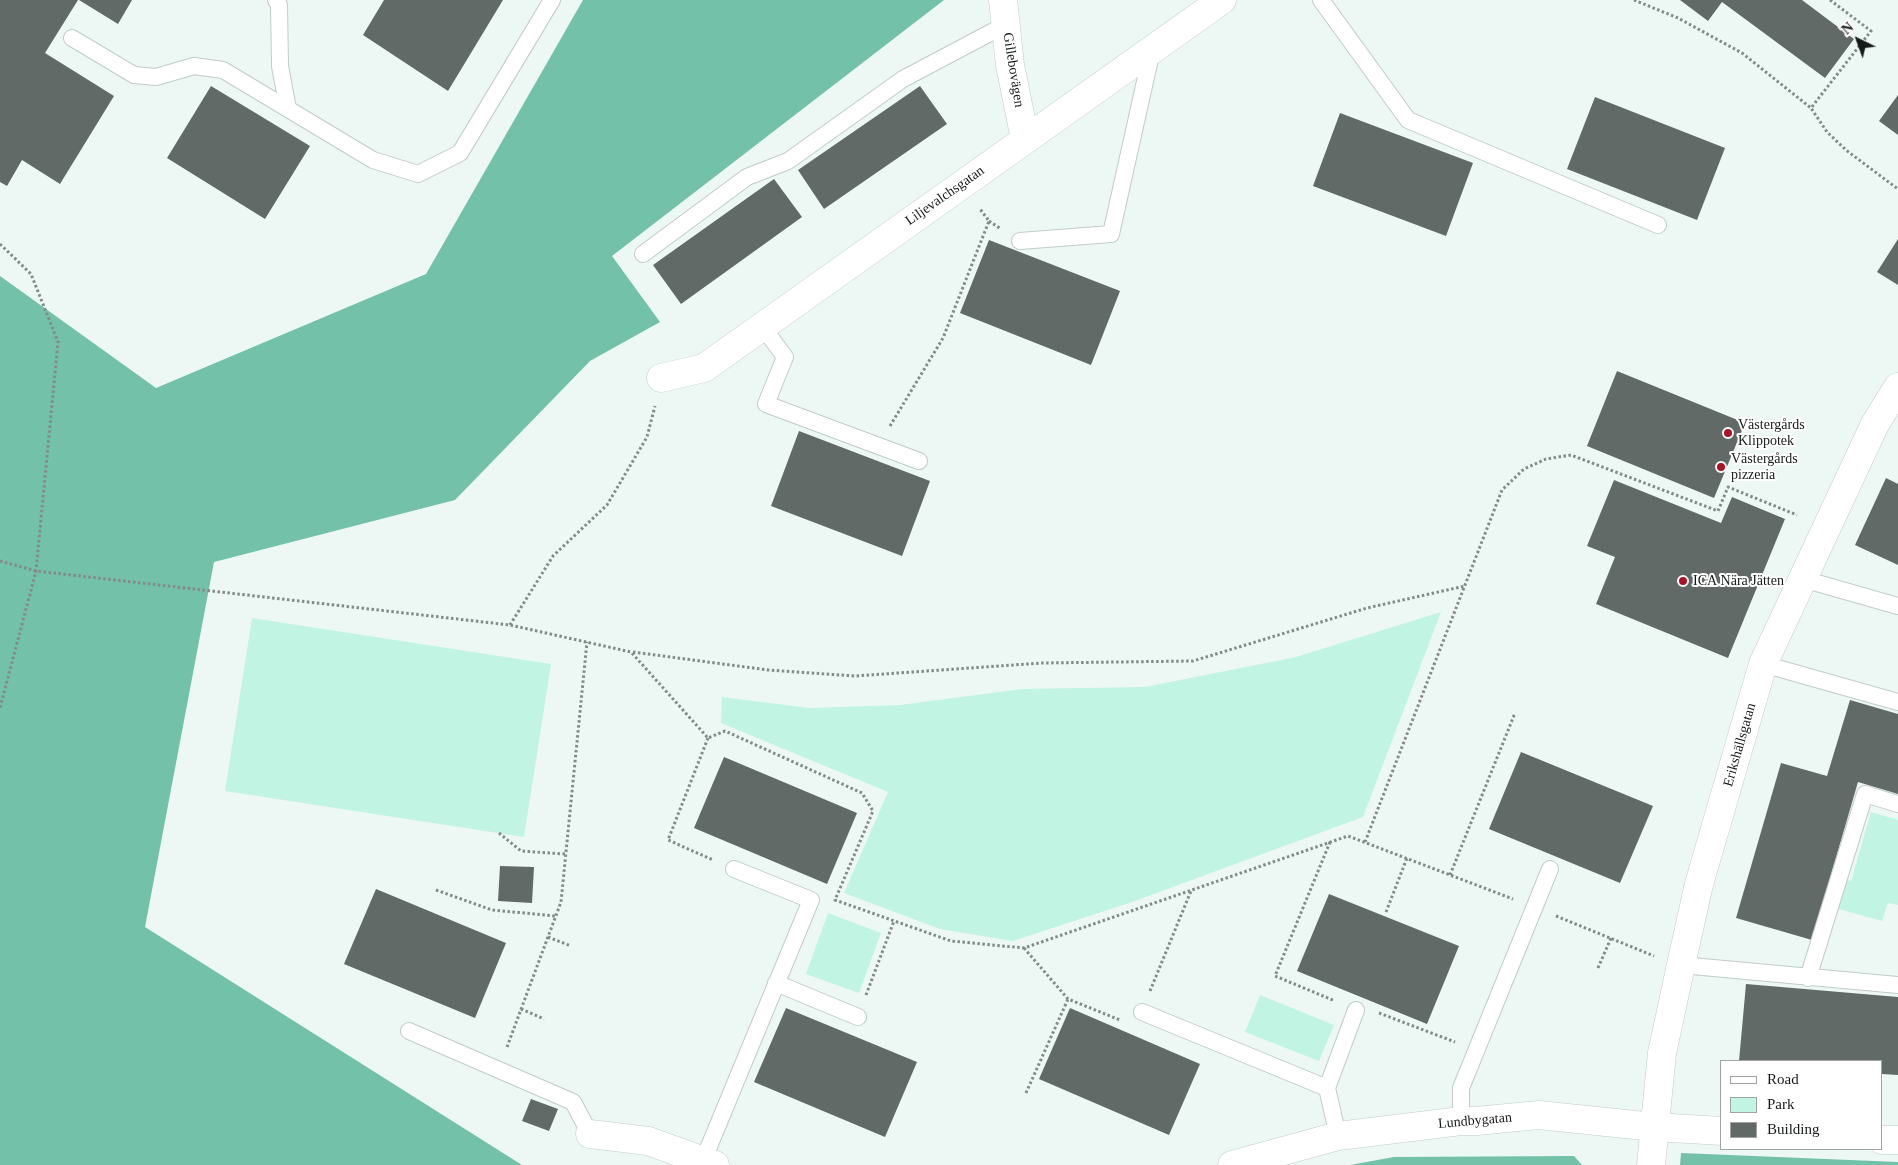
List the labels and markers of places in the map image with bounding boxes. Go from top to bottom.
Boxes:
place label: Västergårds Klippotek [1738,417,1805,450]
marker: Västergårds Klippotek [1722,427,1734,439]
place label: Västergårds pizzeria [1731,451,1798,484]
marker: Västergårds pizzeria [1715,461,1727,473]
place label: ICA Nära Jätten [1693,573,1784,589]
marker: ICA Nära Jätten [1677,575,1689,587]

